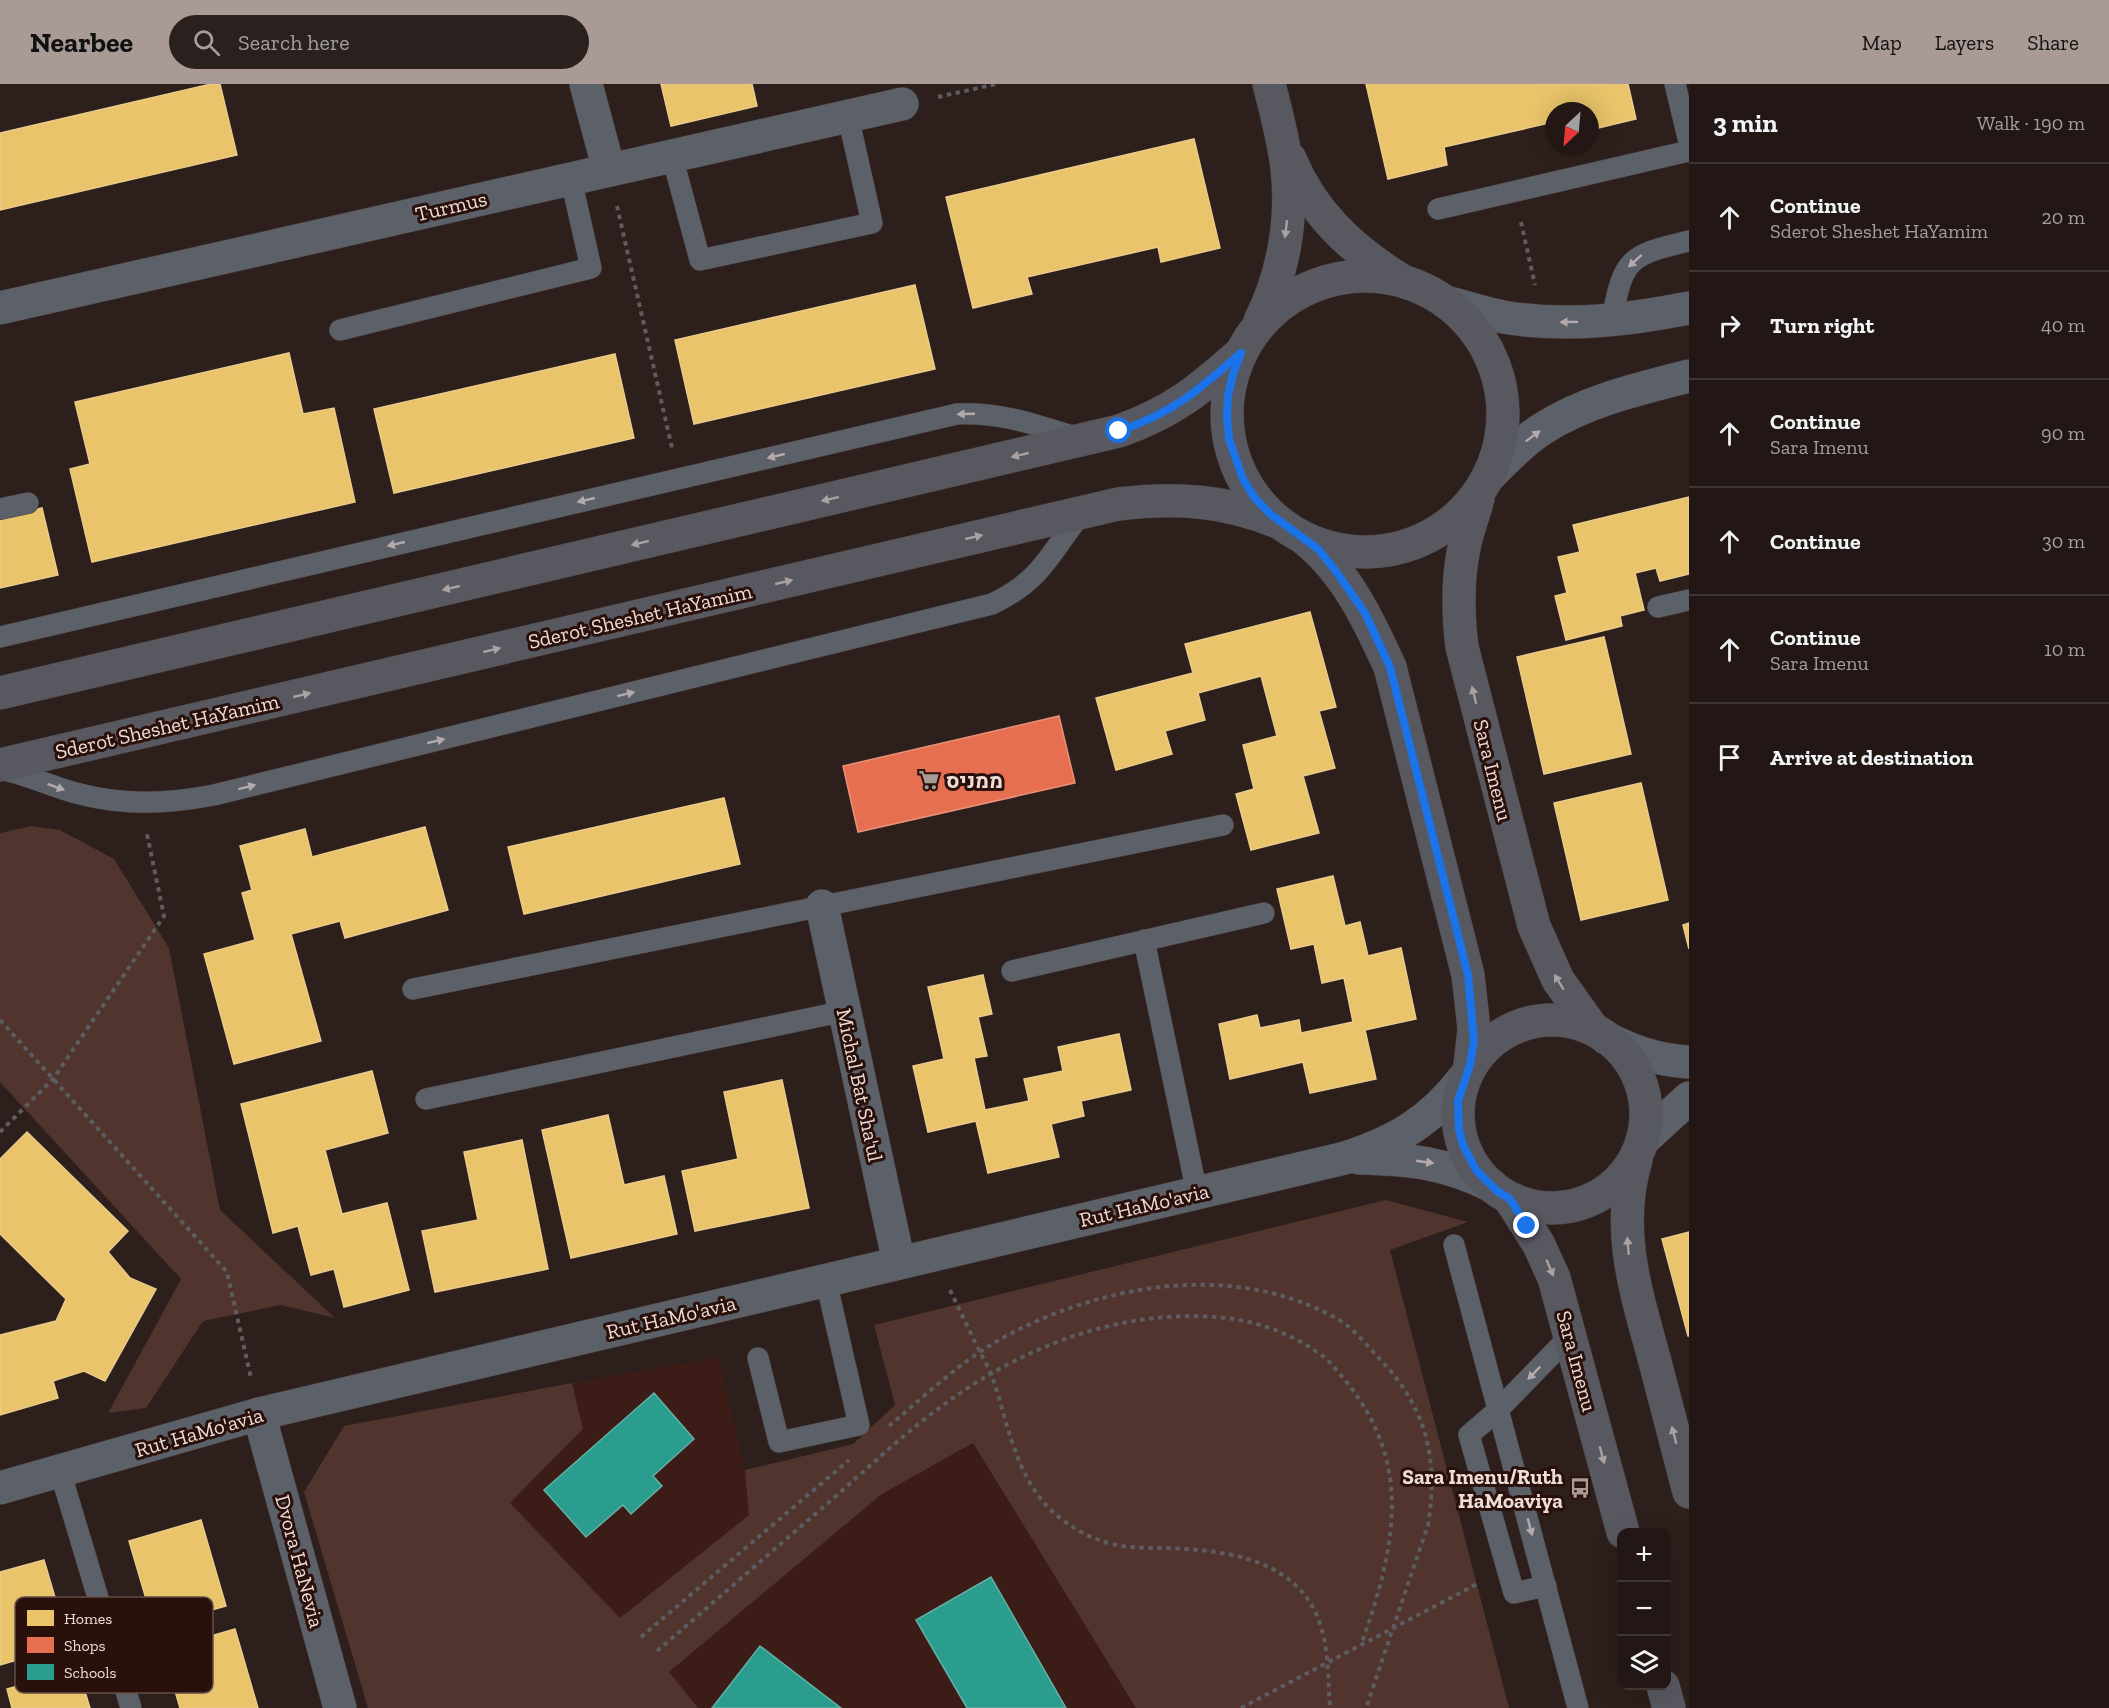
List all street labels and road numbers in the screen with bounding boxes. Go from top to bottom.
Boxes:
street label: Turmus [413,186,489,226]
street label: Sderot Sheshet HaYamim [526,578,754,654]
street label: Sderot Sheshet HaYamim [53,688,281,764]
street label: Sara Imenu [1468,717,1518,824]
street label: Michal Bat Sha'ul [832,1006,889,1164]
street label: Rut HaMo'avia [1077,1178,1211,1232]
street label: Rut HaMo'avia [604,1290,738,1344]
street label: Sara Imenu [1552,1308,1603,1414]
street label: Rut HaMo'avia [132,1402,266,1462]
street label: Dvora HaNevia [270,1492,330,1630]

